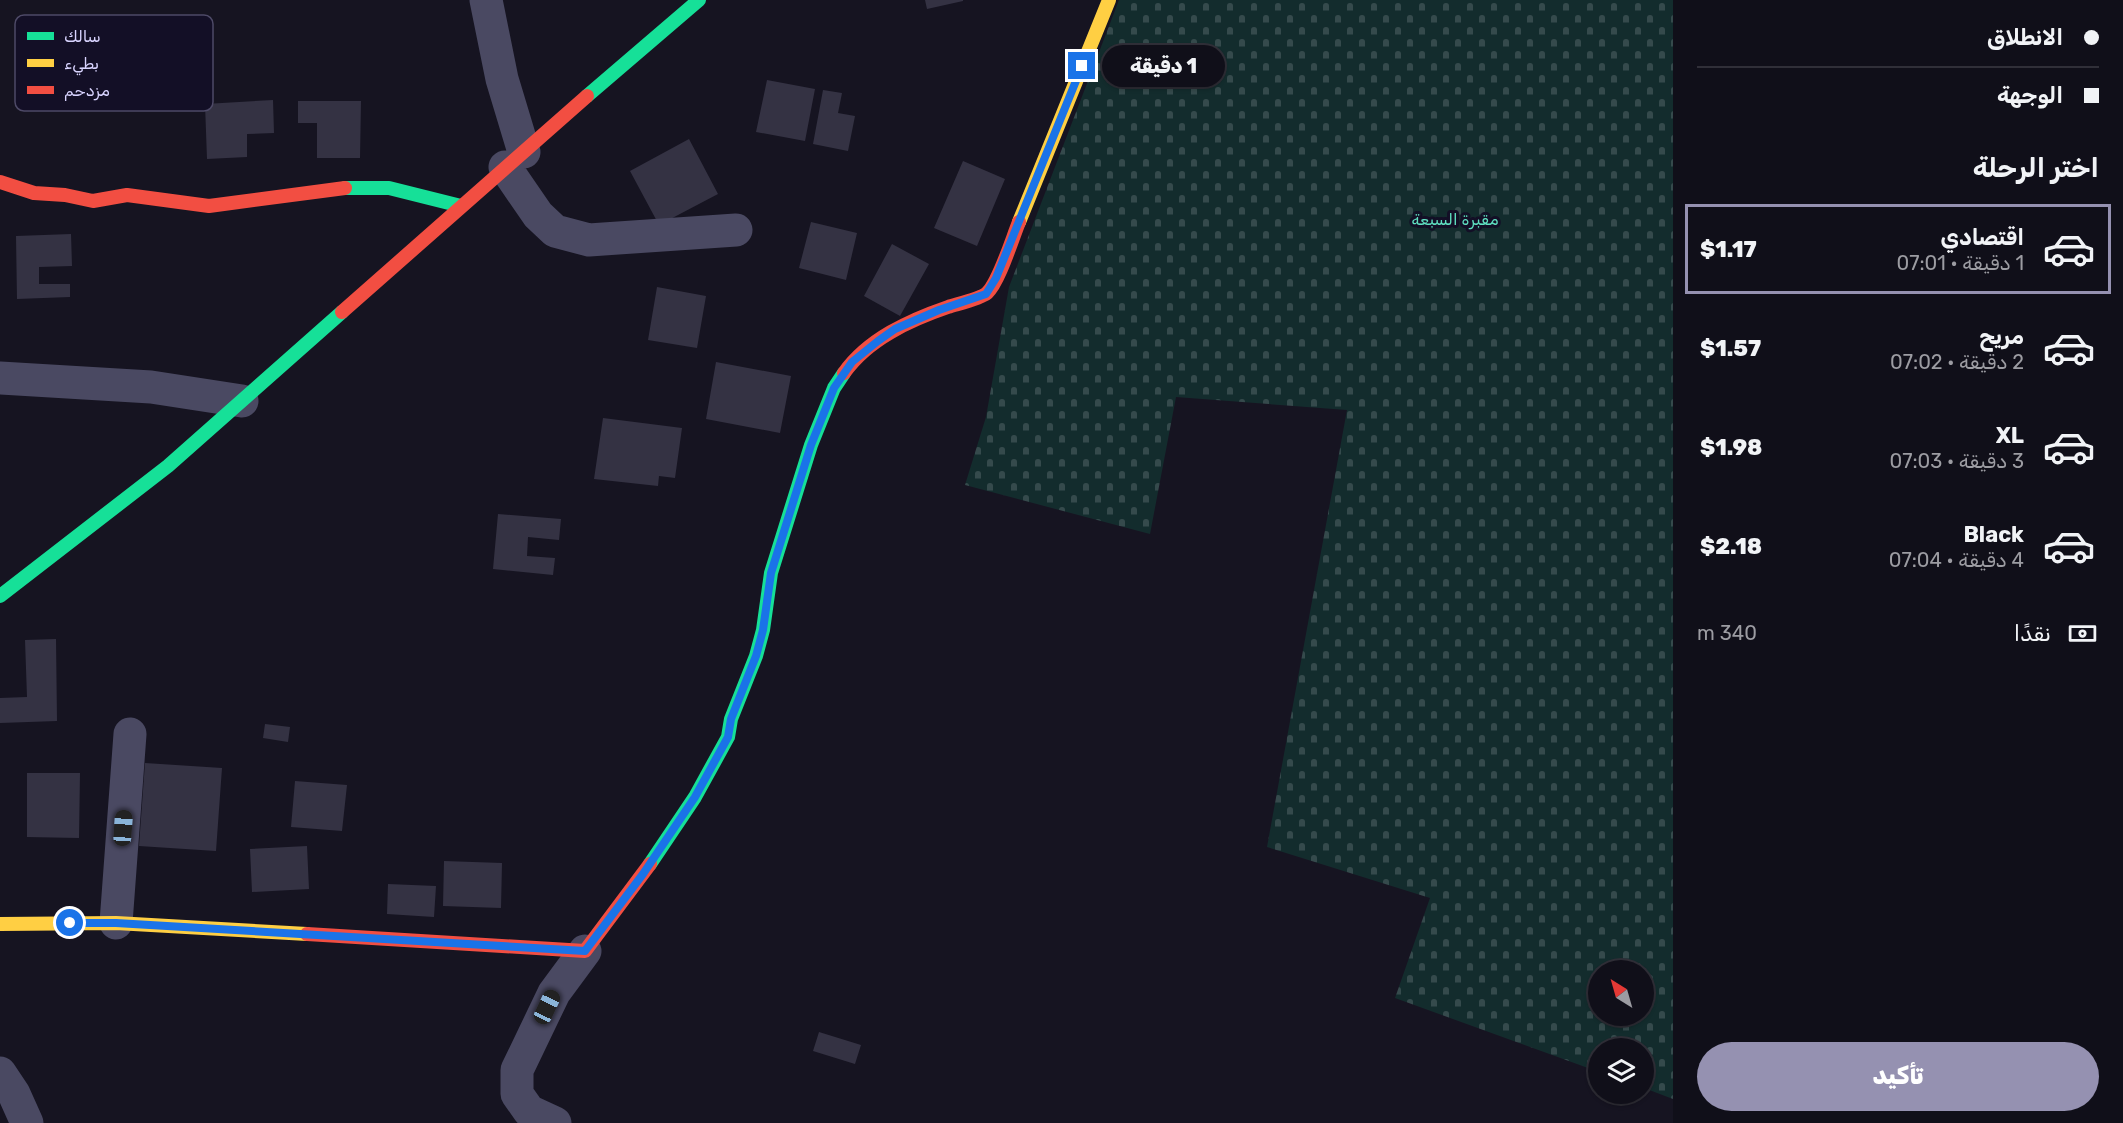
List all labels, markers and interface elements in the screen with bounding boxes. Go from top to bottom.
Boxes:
legend [15,15,213,111]
text: الانطلاق [1987,24,2063,51]
text: سالك [64,27,101,46]
callout: 1 دقيقة [1103,45,1226,87]
route end [1068,52,1095,79]
text: بطيء [64,54,99,76]
text: 1 دقيقة [1130,54,1197,78]
text: مزدحم [64,81,110,101]
text: الوجهة [1997,82,2063,109]
text: اختر الرحلة [1973,152,2099,184]
park label: مقبرة السبعة [1412,210,1499,230]
icon: car [2042,222,2096,276]
text: اقتصادي [1941,224,2024,251]
text: $1.17 [1700,236,1757,263]
text: 1 دقيقة · 07:01 [1896,251,2024,275]
icon: car [2042,321,2096,375]
text: مريح [1979,323,2024,350]
text: $1.57 [1700,335,1761,362]
text: 2 دقيقة · 07:02 [1890,350,2024,374]
icon: car [2042,420,2096,474]
text: XL [1996,422,2024,449]
text: $1.98 [1700,434,1762,461]
text: 3 دقيقة · 07:03 [1890,449,2024,473]
icon: car [2042,519,2096,573]
text: Black [1963,521,2024,548]
text: $2.18 [1700,533,1762,560]
text: 4 دقيقة · 07:04 [1889,548,2024,572]
icon: cash [2066,617,2099,650]
text: نقدًا [2014,620,2051,647]
text: 340 m [1697,621,1757,645]
car [113,809,133,847]
route start [56,909,83,936]
north arrow [1588,960,1654,1026]
map controls [1588,960,1654,1104]
car [531,987,563,1027]
button: layers [1588,1038,1654,1104]
button: تأكيد [1697,1042,2099,1111]

